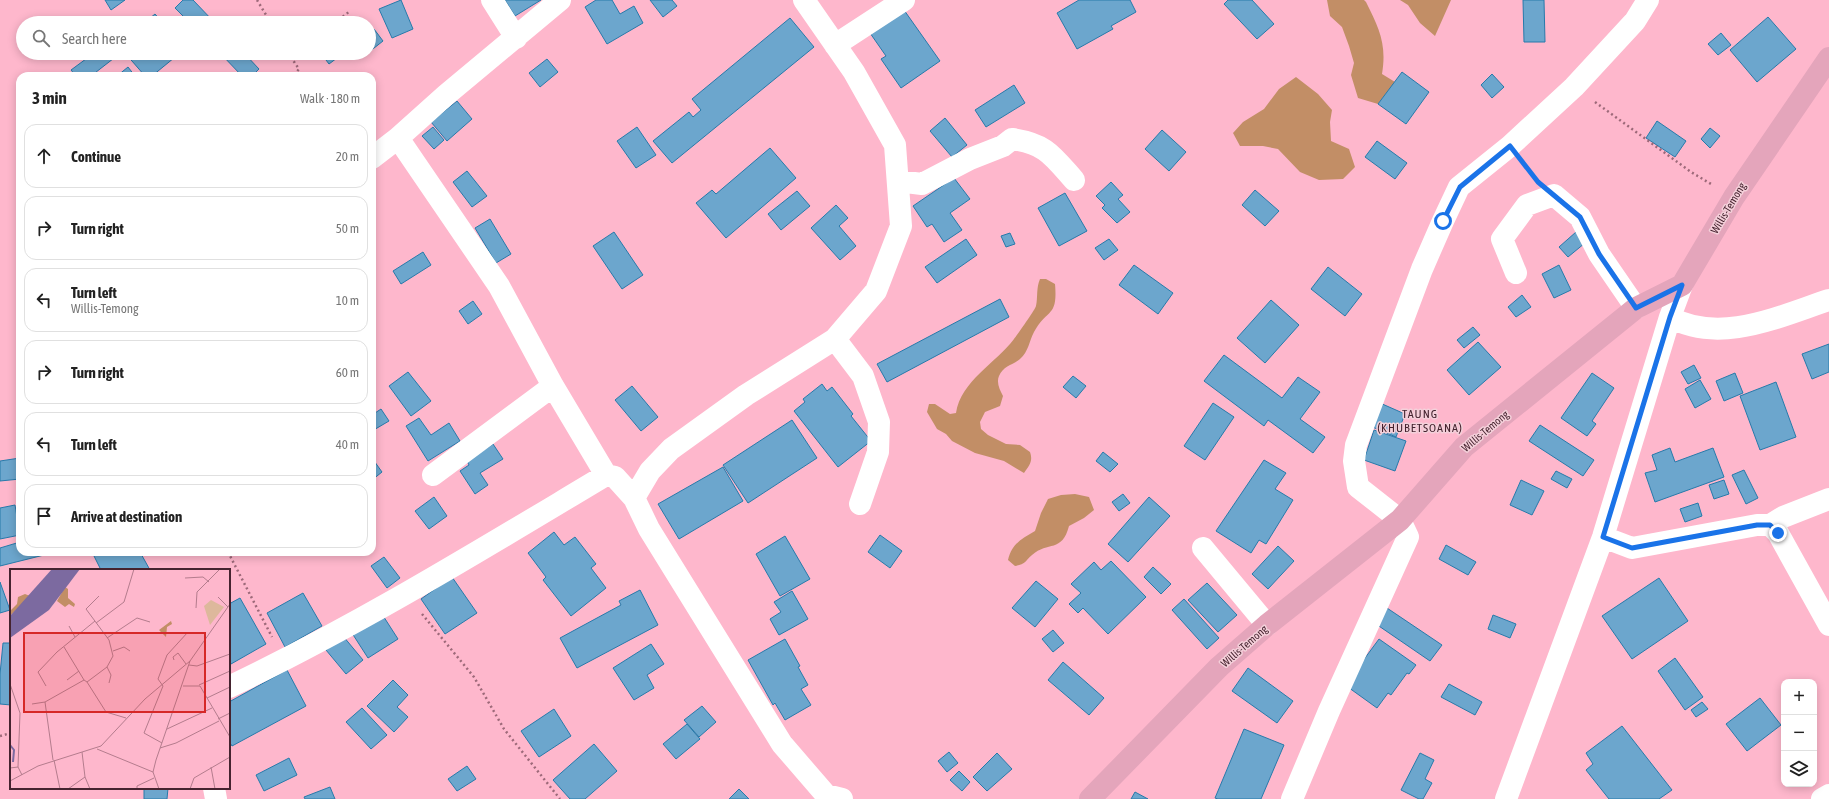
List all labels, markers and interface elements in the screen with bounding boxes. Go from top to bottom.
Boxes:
search box [16,16,376,60]
icon: search [30,27,52,49]
text: Search here [62,30,127,47]
text: 3 min [32,88,67,108]
text: Walk · 180 m [300,91,360,106]
icon: ahead [33,145,55,167]
text: Continue [71,148,121,165]
text: 20 m [336,149,359,164]
street label: Willis-Temong [1708,180,1748,236]
route start [1434,212,1452,230]
icon: right [33,217,55,239]
text: Turn right [71,220,124,237]
text: 50 m [336,221,359,236]
text: Turn left [71,284,117,301]
icon: left [33,289,55,311]
text: 10 m [336,293,359,308]
text: Willis-Temong [71,301,139,316]
icon: right [33,361,55,383]
text: Turn right [71,364,124,381]
text: 60 m [336,365,359,380]
district label: TAUNG (KHUBETSOANA) [1377,407,1463,435]
street label: Willis-Temong [1459,408,1511,454]
icon: left [33,433,55,455]
text: Turn left [71,436,117,453]
text: 40 m [336,437,359,452]
icon: arrive [33,505,55,527]
text: Arrive at destination [71,508,182,525]
route end [1769,524,1787,542]
inset map [10,569,230,789]
street label: Willis-Temong [1218,623,1270,669]
map controls [1781,679,1817,787]
button: + [1781,679,1817,715]
button: − [1781,715,1817,751]
button: layers [1781,751,1817,787]

